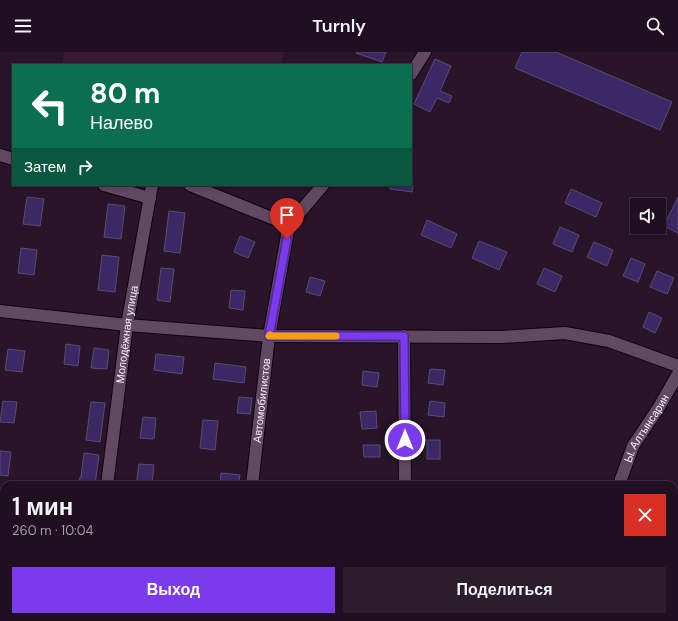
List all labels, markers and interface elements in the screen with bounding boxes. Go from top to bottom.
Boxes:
text: Turnly [312,14,366,38]
icon: menu [12,15,34,37]
icon: search [644,15,666,37]
text: 80 m [90,75,160,112]
icon: left [24,80,76,132]
text: Налево [90,111,153,135]
icon: right [74,156,96,178]
text: Затем [24,157,66,177]
pin [270,198,304,239]
map controls [630,198,666,234]
button: sound [630,198,666,234]
icon: arrive [276,204,298,226]
street label: Молодёжная улица [113,283,141,384]
street label: Автомобилистов [250,357,273,444]
street label: Ы. Алтынсарин [621,392,672,464]
position arrow [384,419,426,461]
text: 1 мин [12,491,73,522]
button: close [624,494,666,536]
text: 260 m · 10:04 [12,522,93,539]
button: Выход [12,567,335,613]
button: Поделиться [343,567,666,613]

